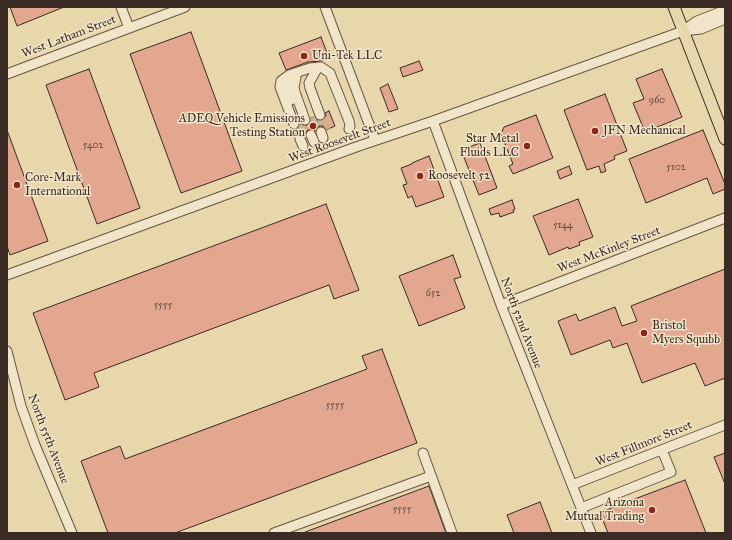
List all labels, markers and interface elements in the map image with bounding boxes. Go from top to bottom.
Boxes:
street label: West Latham Street [20,12,118,62]
place label: Uni-Tek LLC [312,49,382,63]
marker: Uni-Tek LLC [299,51,309,61]
house number: 960 [649,95,665,107]
place label: ADEQ Vehicle Emissions Testing Station [179,112,305,140]
street label: West Roosevelt Street [287,116,393,166]
marker: ADEQ Vehicle Emissions Testing Station [308,121,318,131]
place label: JFN Mechanical [603,124,686,138]
marker: JFN Mechanical [590,126,600,136]
place label: Star Metal Fluids LLC [459,132,519,160]
house number: 5402 [83,140,103,152]
marker: Star Metal Fluids LLC [522,141,532,151]
house number: 5102 [666,162,686,174]
place label: Roosevelt 52 [428,169,490,183]
place label: Core-Mark International [25,171,90,199]
marker: Roosevelt 52 [415,171,425,181]
marker: Core-Mark International [12,180,22,190]
house number: 5144 [553,220,573,232]
street label: West McKinley Street [556,224,662,276]
street label: North 52nd Avenue [497,275,545,371]
house number: 652 [426,288,440,300]
house number: 5555 [154,300,172,312]
place label: Bristol Myers Squibb [652,319,720,347]
marker: Bristol Myers Squibb [639,328,649,338]
street label: North 55th Avenue [24,392,72,486]
house number: 5555 [326,400,344,412]
street label: West Fillmore Street [594,418,694,470]
place label: Arizona Mutual Trading [565,496,644,524]
house number: 5555 [393,504,411,516]
marker: Arizona Mutual Trading [647,505,657,515]

